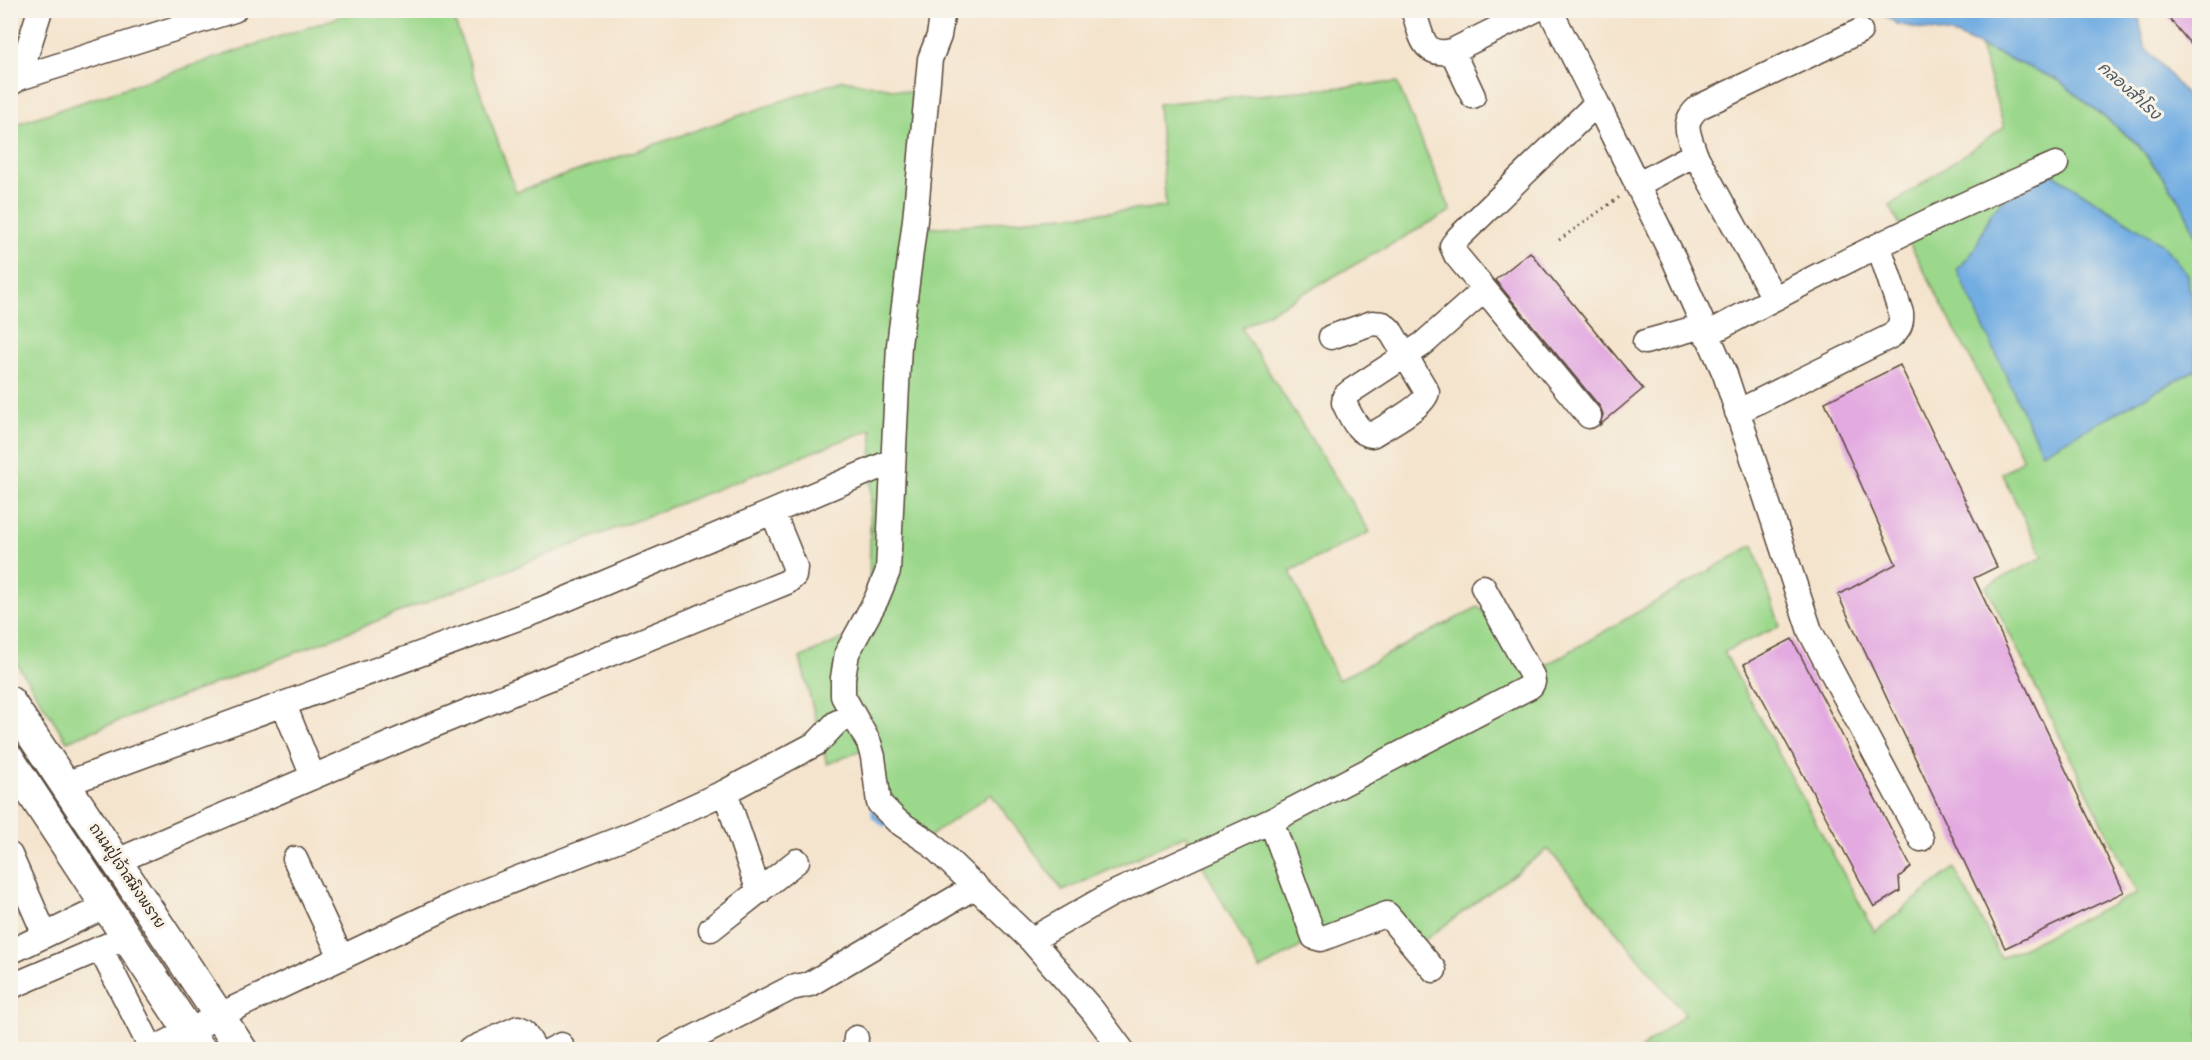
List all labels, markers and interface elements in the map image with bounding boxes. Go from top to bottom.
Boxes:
water label: คลองสำโรง [2094,56,2167,125]
street label: ถนนปู่เจ้าสมิงพราย [84,819,170,933]

